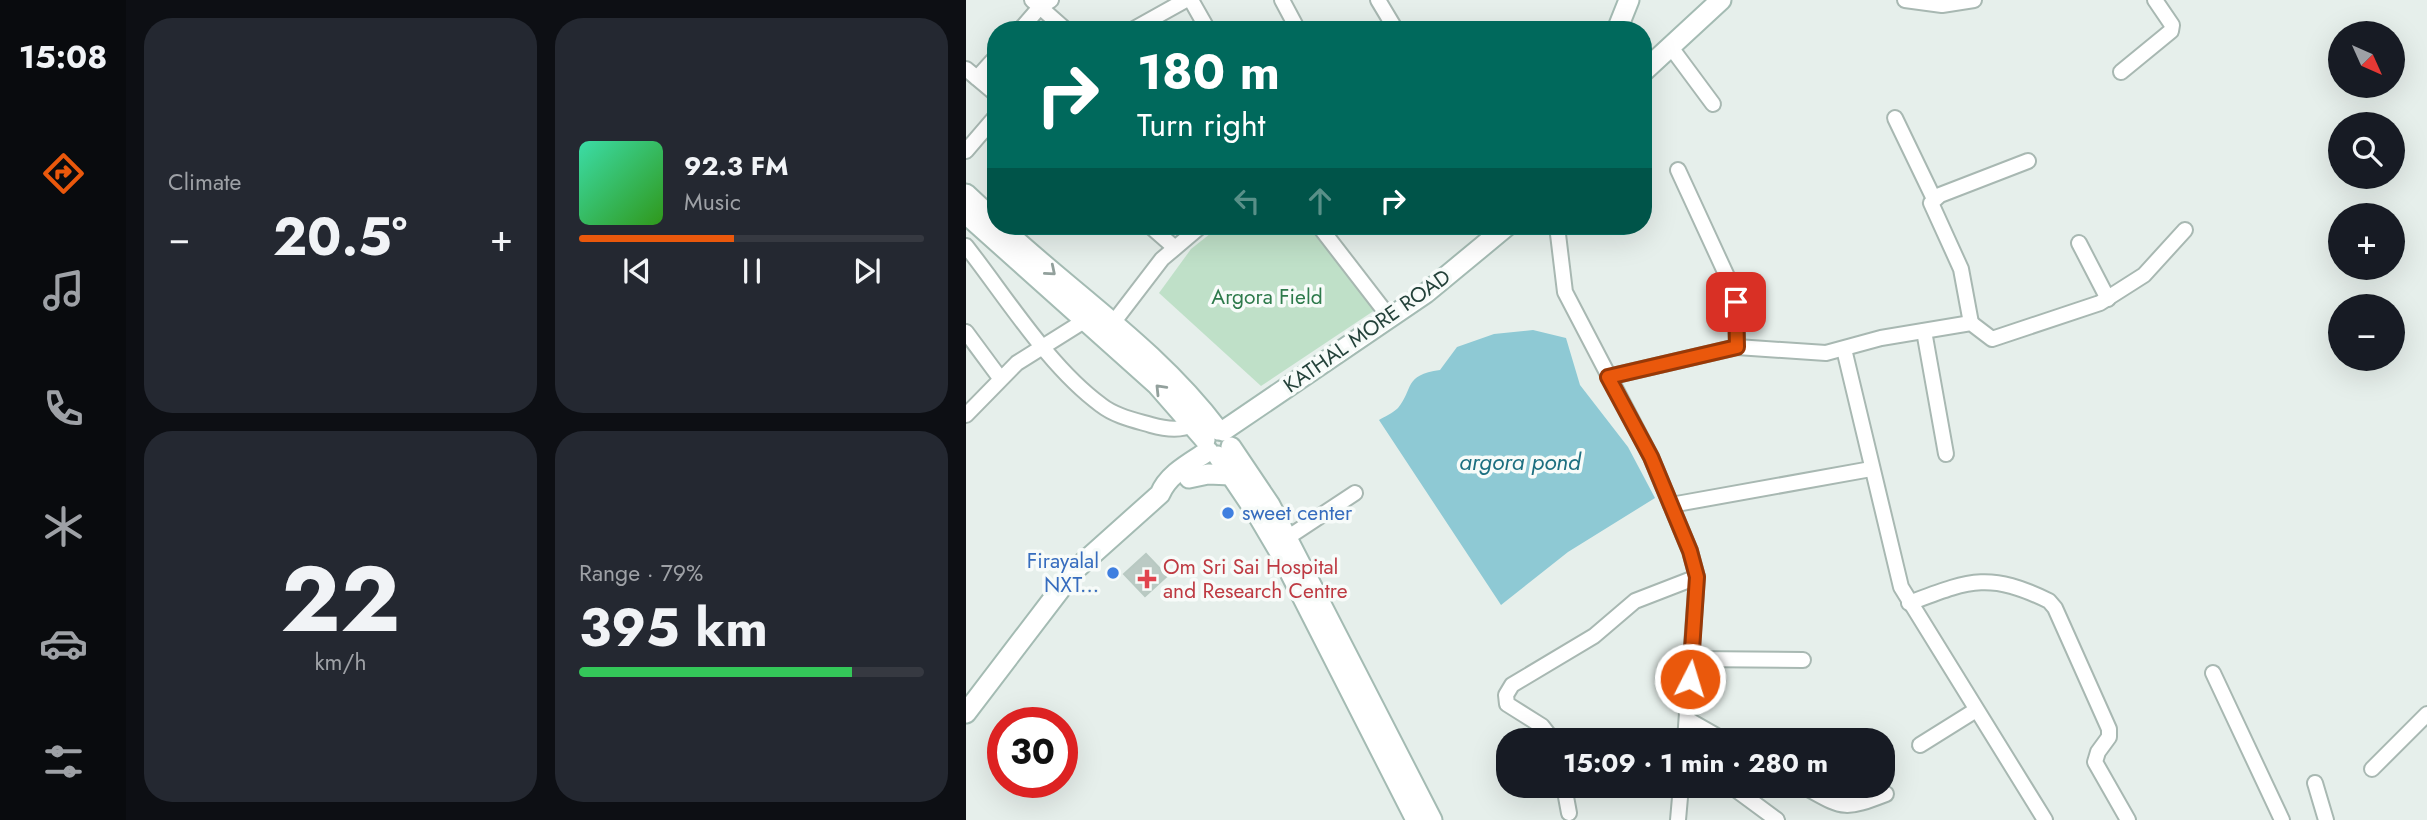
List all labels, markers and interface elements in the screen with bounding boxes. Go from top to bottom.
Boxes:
north arrow [2328,21,2404,98]
map controls [2328,21,2405,371]
text: 15:08 [19,34,107,80]
text: 180 m [1137,37,1280,107]
icon: right [1022,49,1113,140]
text: Turn right [1137,102,1266,148]
button: search [2328,112,2405,189]
text: 92.3 FM [684,147,788,185]
icon: directions [39,149,88,198]
text: Climate [168,165,241,199]
icon: left [1228,182,1266,220]
icon: ahead [1301,182,1339,220]
icon: right [1374,182,1412,220]
text: Music [684,185,741,219]
text: 20.5° [273,199,407,275]
button: + [2328,203,2405,280]
text: − [168,210,190,265]
text: + [490,210,513,265]
icon: previous [618,252,656,290]
icon: pause [733,252,771,290]
icon: next [848,252,886,290]
street label: KATHAL MORE ROAD [1277,262,1457,400]
one-way arrow [1043,263,1056,275]
icon: music [39,266,88,315]
pin [1706,272,1766,332]
park label: Argora Field [1211,282,1323,312]
icon: arrive [1717,283,1755,321]
button: − [2328,294,2405,371]
icon: phone [39,384,88,433]
one-way arrow [1156,384,1169,397]
water label: argora pond [1459,445,1582,479]
place label: sweet center [1242,498,1353,528]
icon: climate [39,502,88,551]
marker: sweet center [1220,505,1236,521]
text: 22 [281,534,400,665]
place label: Firayalal NXT... [1027,546,1099,600]
place label: Om Sri Sai Hospital and Research Centre [1163,552,1348,606]
text: Range · 79% [579,556,703,590]
marker: Firayalal NXT... [1105,565,1121,581]
marker: Om Sri Sai Hospital and Research Centre [1137,569,1157,589]
text: 395 km [579,590,768,666]
icon: car [39,619,88,668]
position arrow [1653,642,1727,716]
text: km/h [315,645,366,679]
speed limit sign: 30 [987,707,1078,798]
icon: filters [39,737,88,786]
text: 15:09 · 1 min · 280 m [1563,744,1828,782]

